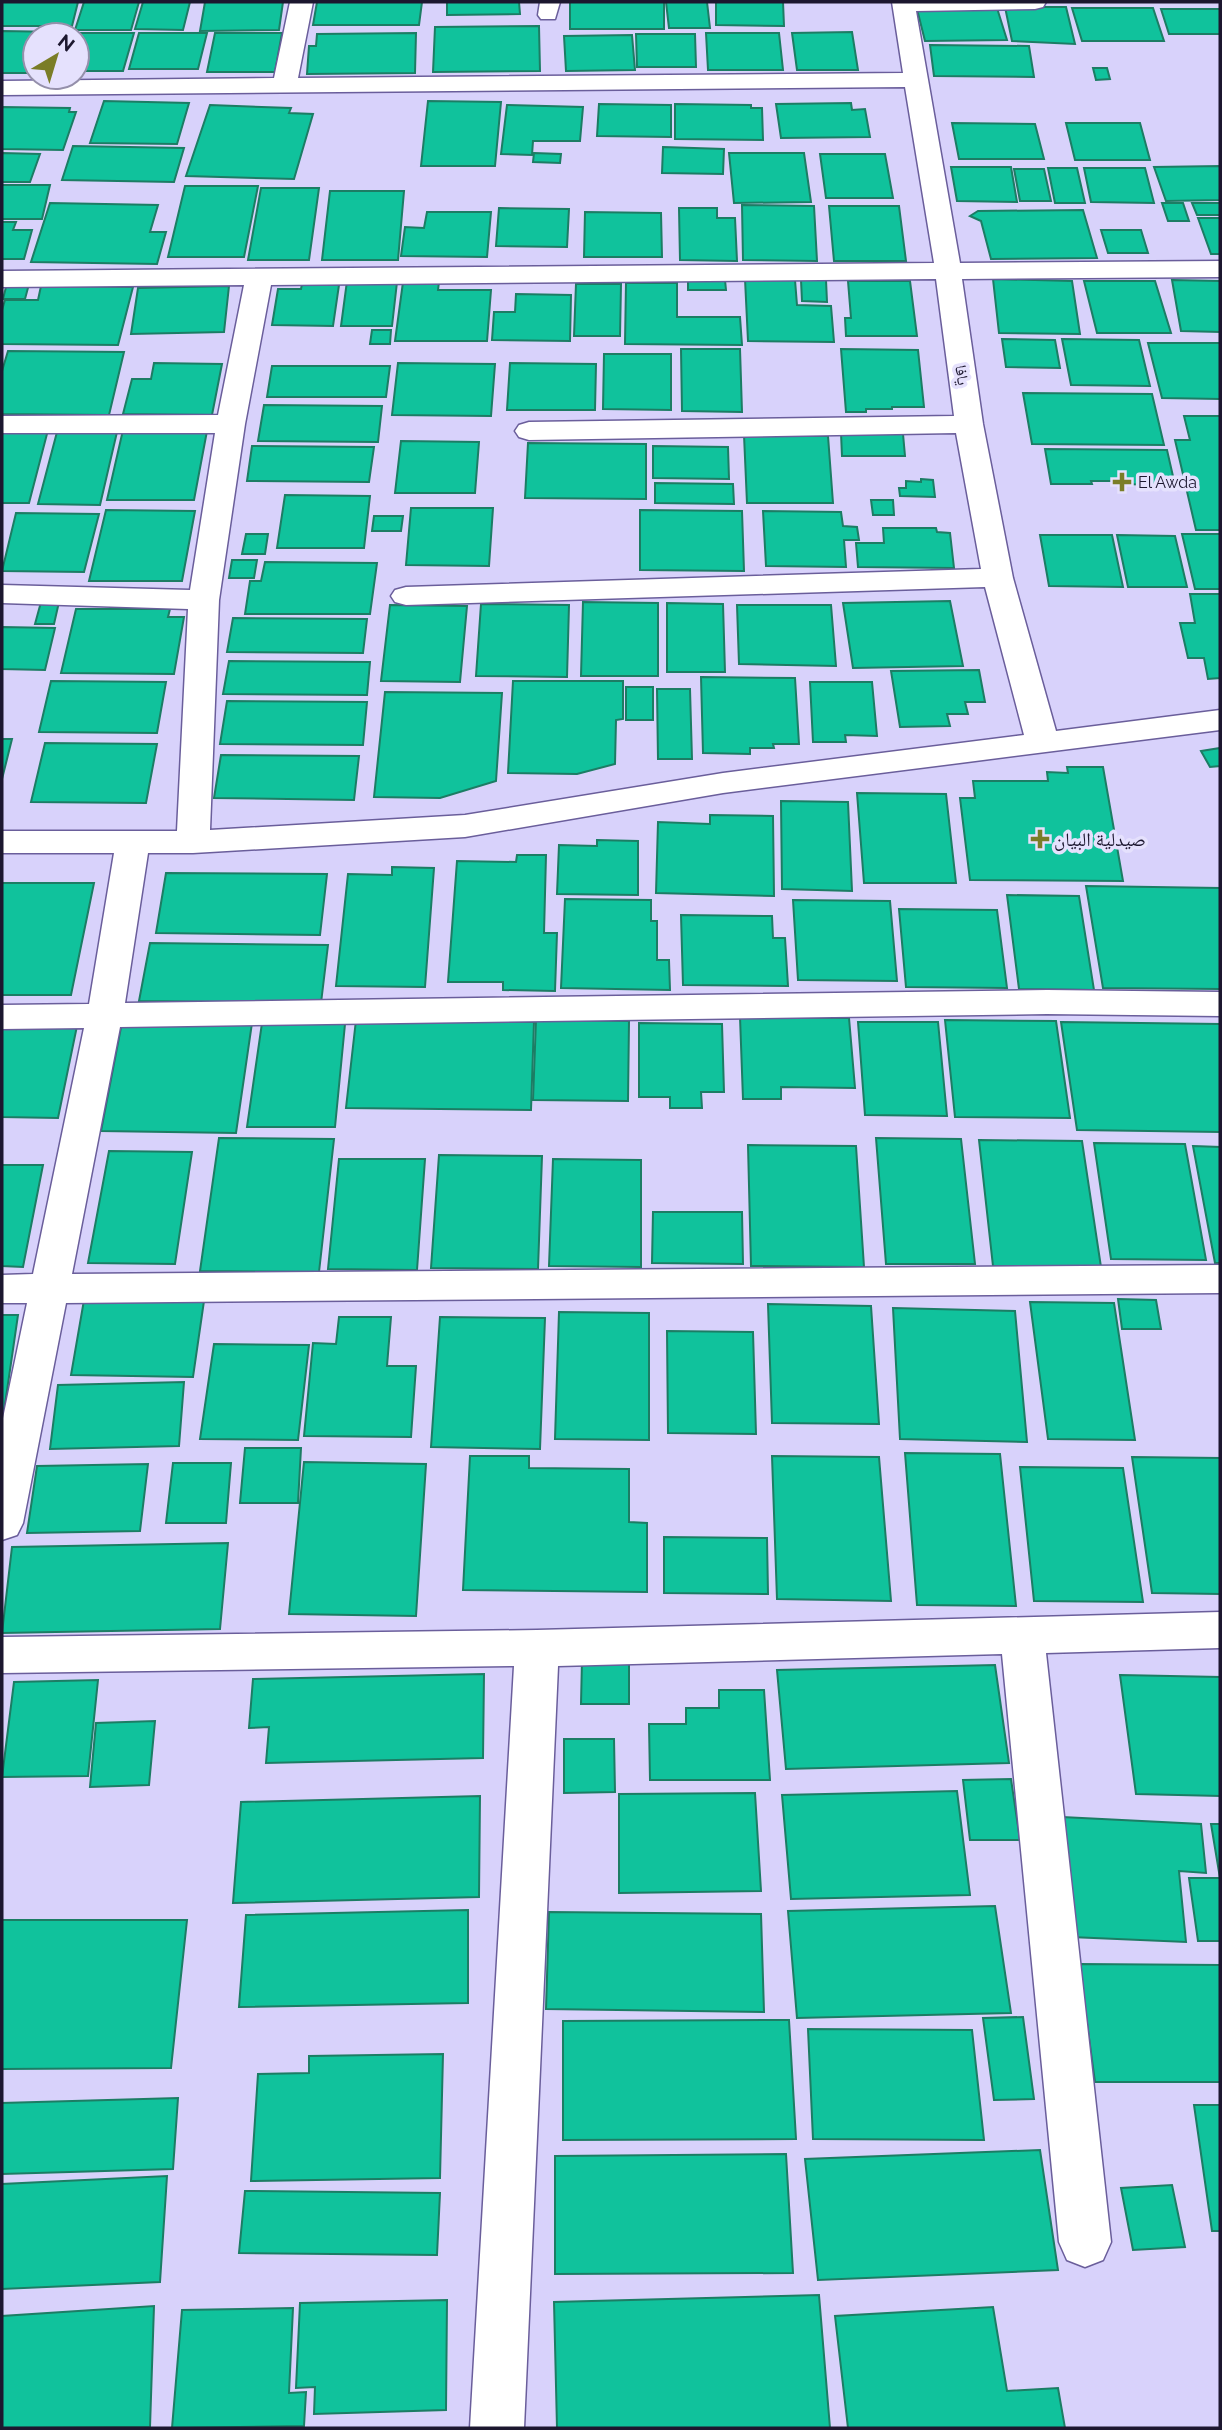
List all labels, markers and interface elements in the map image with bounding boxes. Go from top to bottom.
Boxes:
north arrow [21,21,91,91]
text: N [54,29,79,56]
street label: يافا [951,364,973,386]
marker: El Awda [1112,472,1132,492]
place label: El Awda [1138,473,1197,492]
place label: صيدلية البيان [1054,828,1146,851]
marker: صيدلية البيان [1032,831,1048,847]

